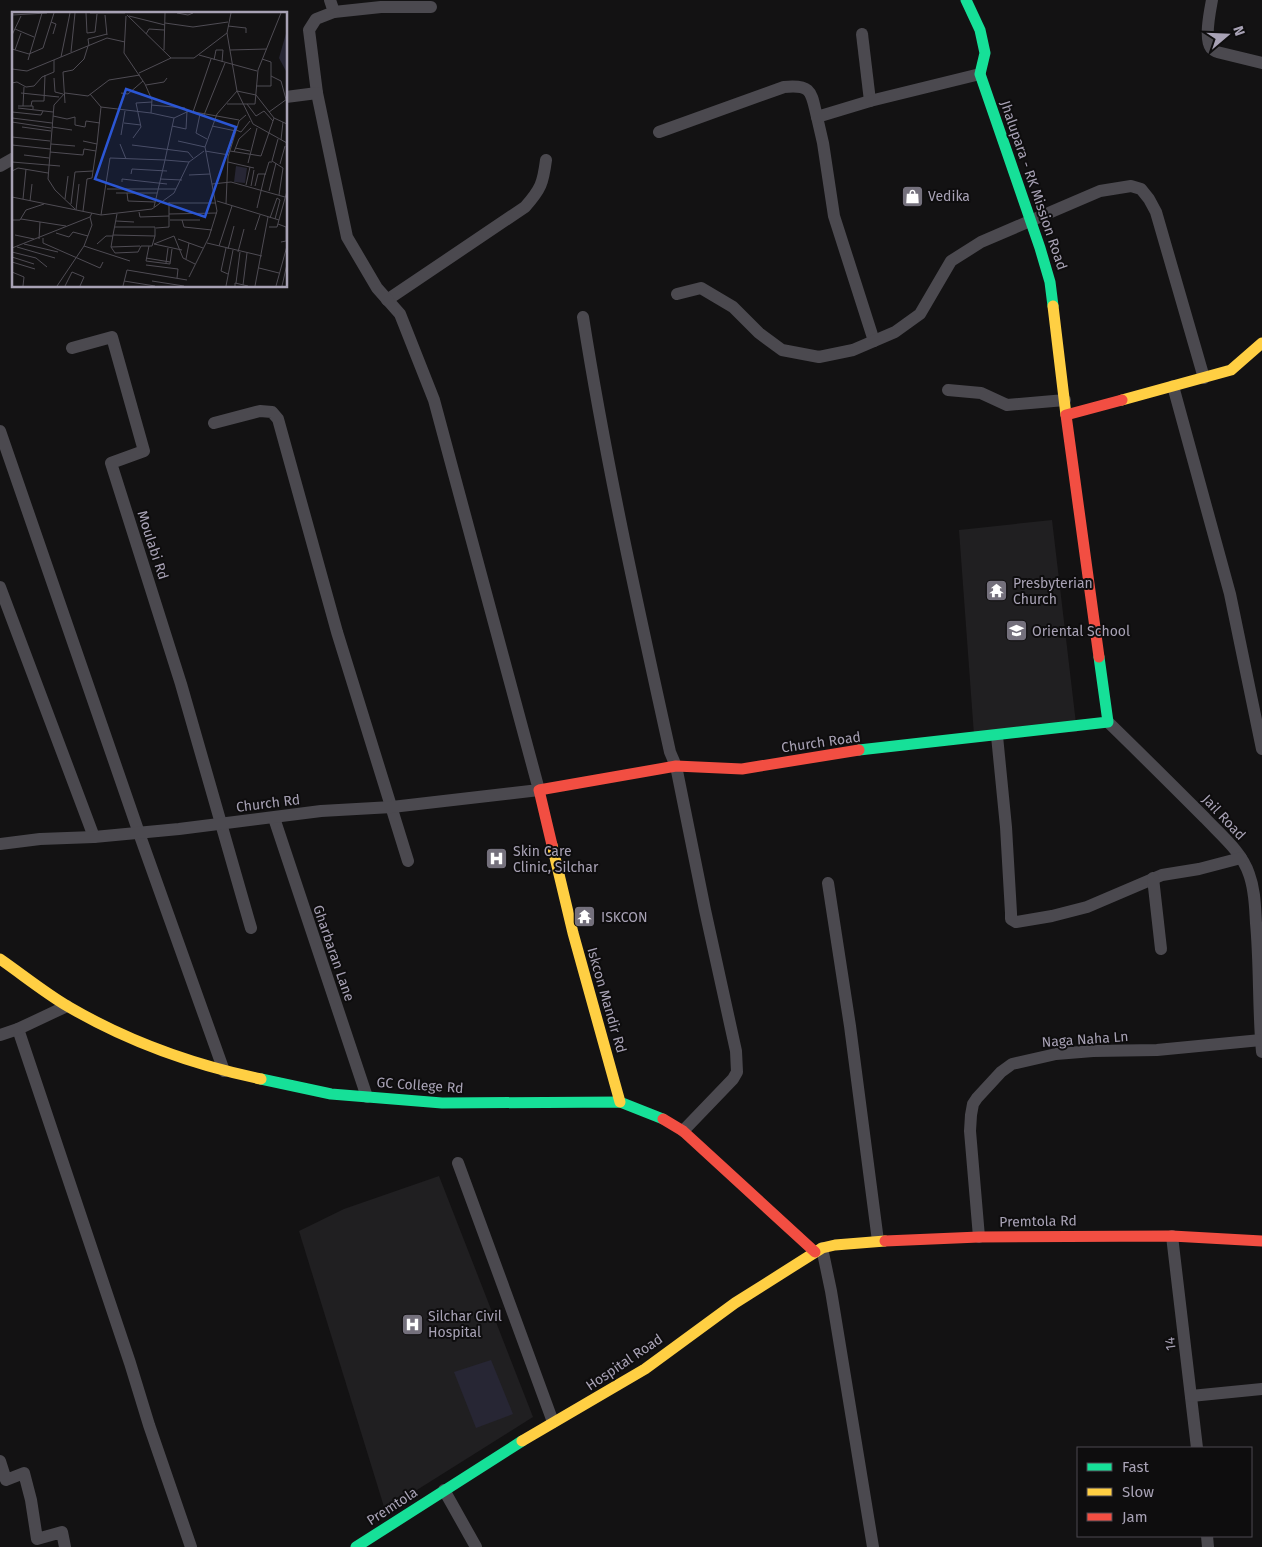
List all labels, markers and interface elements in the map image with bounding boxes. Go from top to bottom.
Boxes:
north arrow [1202,10,1252,60]
inset map [12,12,288,288]
text: N [1229,24,1248,38]
street label: Jhalupara - RK Mission Road [996,98,1071,272]
shop icon: Vedika [900,184,924,208]
place label: Vedika [928,188,970,205]
street label: Moulabi Rd [133,509,172,582]
place label: Presbyterian Church [1013,575,1093,608]
temple icon: Presbyterian Church [985,579,1009,603]
school or university icon: Oriental School [1004,619,1028,643]
place label: Oriental School [1032,623,1130,640]
street label: Church Road [780,729,862,756]
street label: Church Rd [235,791,301,816]
street label: Jail Road [1198,791,1249,844]
place label: Skin Care Clinic, Silchar [513,843,599,876]
hospital icon: Skin Care Clinic, Silchar [485,847,509,871]
street label: Gharbaran Lane [309,903,358,1003]
temple icon: ISKCON [573,905,597,929]
place label: ISKCON [601,909,648,926]
street label: Iskcon Mandir Rd [583,945,630,1055]
street label: Naga Naha Ln [1041,1028,1129,1051]
street label: GC College Rd [376,1074,464,1097]
street label: Premtola Rd [999,1212,1077,1231]
place label: Silchar Civil Hospital [428,1308,502,1341]
hospital icon: Silchar Civil Hospital [400,1312,424,1336]
street label: Hospital Road [583,1330,666,1394]
street label: 14 [1161,1336,1180,1352]
legend [1077,1447,1252,1537]
text: Fast [1122,1458,1149,1476]
text: Slow [1122,1483,1154,1501]
street label: Premtola [364,1484,421,1529]
text: Jam [1122,1508,1148,1526]

